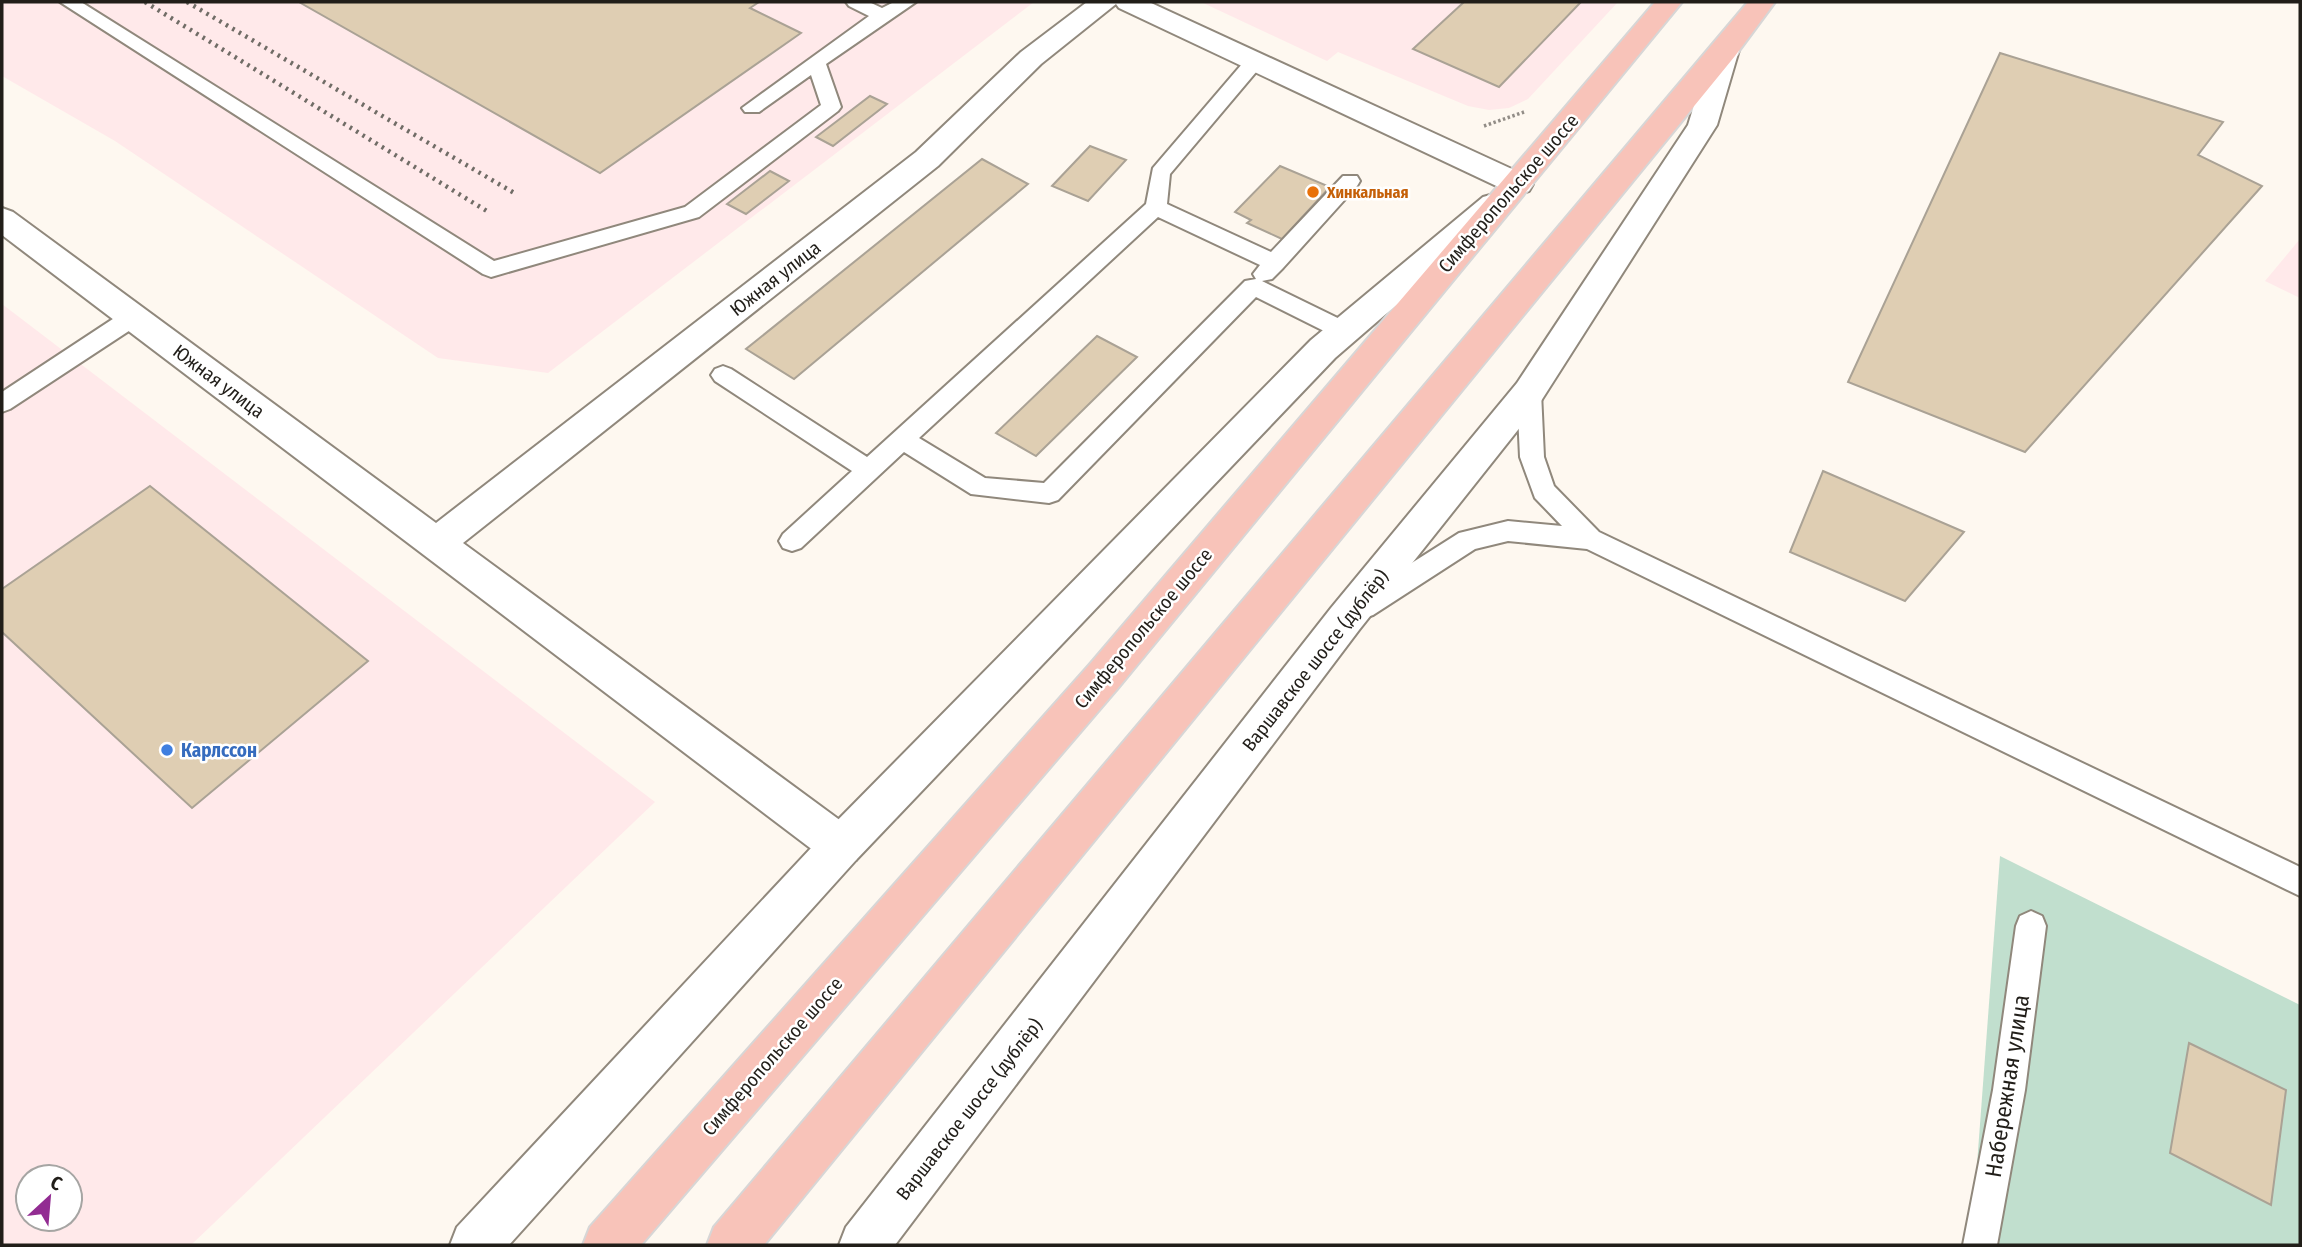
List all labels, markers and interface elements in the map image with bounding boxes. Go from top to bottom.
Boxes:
street label: Симферопольское шоссе [1433,109,1583,277]
place label: Хинкальная [1326,183,1409,202]
marker: Хинкальная [1305,184,1321,200]
street label: Южная улица [726,236,825,321]
street label: Южная улица [168,340,269,423]
street label: Симферопольское шоссе [1070,543,1217,713]
street label: Варшавское шоссе (дублёр) [1237,565,1393,756]
place label: Карлссон [181,739,257,762]
marker: Карлссон [159,742,175,758]
street label: Симферопольское шоссе [697,972,847,1140]
street label: Набережная улица [1979,993,2035,1179]
street label: Варшавское шоссе (дублёр) [891,1014,1047,1205]
north arrow [14,1163,84,1233]
text: С [47,1171,66,1196]

